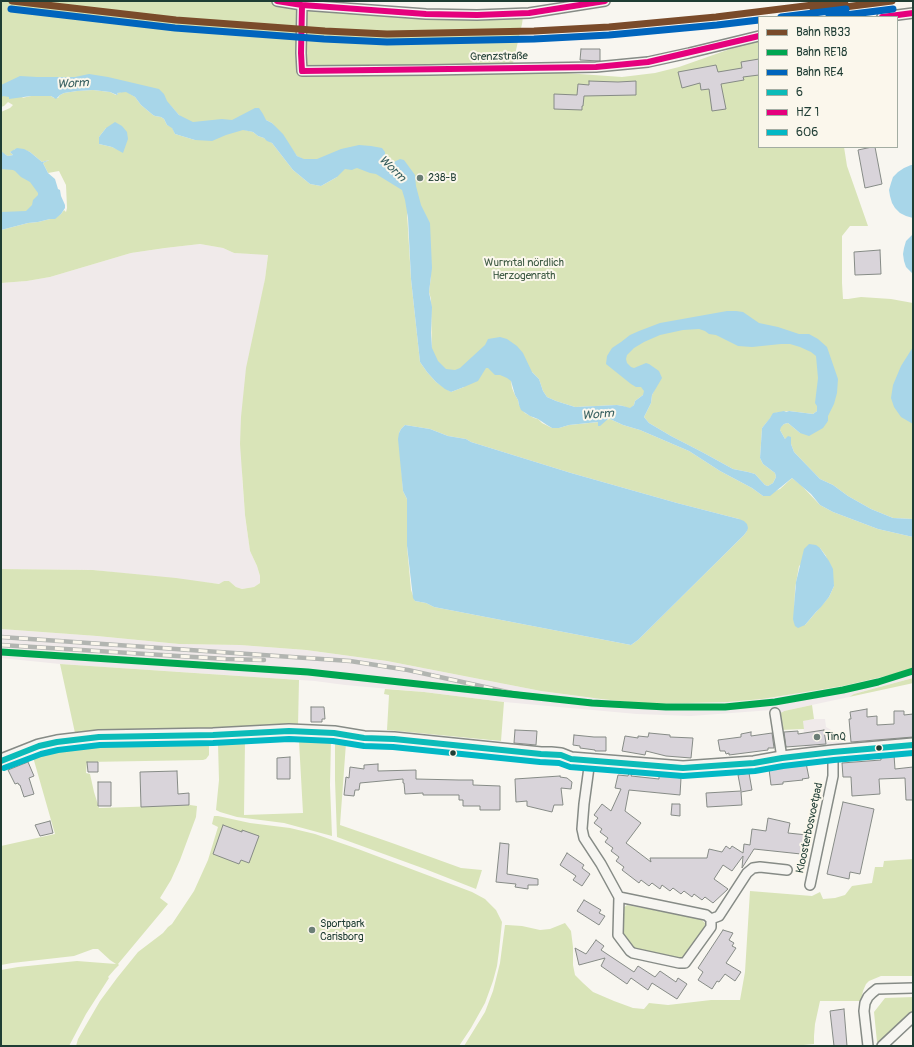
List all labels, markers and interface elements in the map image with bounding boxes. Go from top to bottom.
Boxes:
legend [758,16,898,148]
text: Bahn RB33 [796,25,851,40]
text: Bahn RE18 [796,45,847,60]
street label: Grenzstraße [470,50,528,64]
text: Bahn RE4 [796,65,844,80]
water label: Worm [57,76,89,92]
text: 6 [796,85,803,100]
text: HZ 1 [796,105,819,120]
text: 606 [796,125,818,140]
water label: Worm [376,153,408,185]
place label: 238-B [428,171,456,185]
marker: 238-B [415,173,425,183]
park label: Wurmtal nördlich Herzogenrath [484,256,564,282]
water label: Worm [582,406,614,424]
place label: TinQ [825,730,846,744]
marker: TinQ [812,732,822,742]
unlabelled marker [874,743,884,753]
unlabelled marker [448,748,458,758]
street label: Kloosterbosvoetpad [794,781,826,875]
place label: Sportpark Carisborg [320,917,365,943]
marker: Sportpark Carisborg [307,925,317,935]

